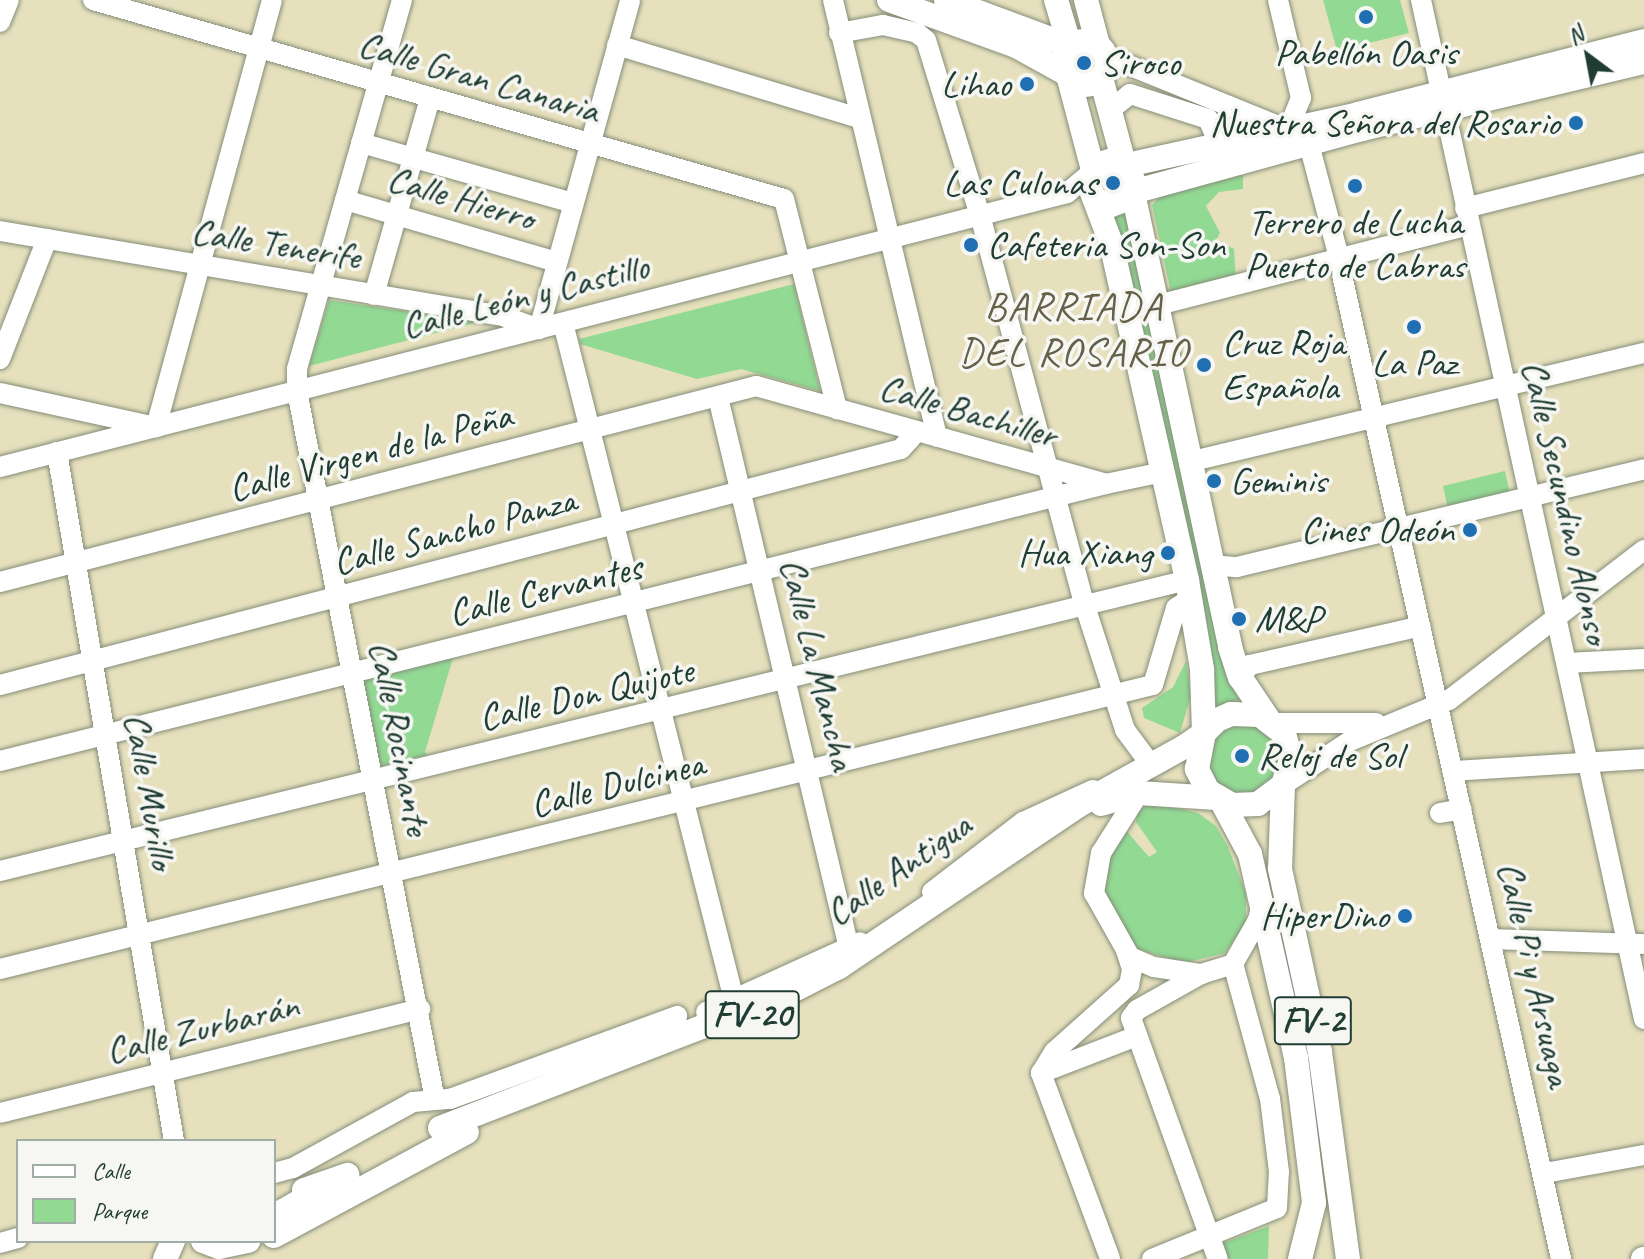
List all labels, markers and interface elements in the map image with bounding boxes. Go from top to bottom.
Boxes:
marker: Pabellón Oasis [1357,8,1375,26]
north arrow [1548,16,1628,96]
text: N [1562,20,1588,51]
street label: Calle Gran Canaria [353,21,605,133]
place label: Pabellón Oasis [1275,30,1457,76]
place label: Siroco [1100,40,1180,86]
marker: Siroco [1075,54,1093,72]
place label: Lihao [941,61,1011,107]
marker: Lihao [1018,75,1036,93]
place label: Nuestra Señora del Rosario [1209,100,1560,146]
marker: Nuestra Señora del Rosario [1567,114,1585,132]
street label: Calle Hierro [382,155,540,241]
place label: Las Culonas [945,160,1097,206]
marker: Las Culonas [1104,174,1122,192]
marker: Terrero de Lucha Puerto de Cabras [1346,177,1364,195]
place label: Terrero de Lucha Puerto de Cabras [1244,199,1466,288]
street label: Calle Tenerife [189,208,363,280]
place label: Cafeteria Son-Son [987,222,1225,268]
marker: Cafeteria Son-Son [962,236,980,254]
street label: Calle León y Castillo [397,243,653,349]
district label: BARRIADA DEL ROSARIO [960,282,1188,376]
marker: La Paz [1405,318,1423,336]
place label: Cruz Roja Española [1222,320,1345,410]
place label: La Paz [1371,340,1457,386]
marker: Cruz Roja Española [1193,354,1215,376]
street label: Calle Secundino Alonso [1511,357,1621,647]
street label: Calle Bachiller [874,364,1062,458]
street label: Calle Virgen de la Peña [223,392,517,512]
place label: Geminis [1230,458,1326,504]
marker: Geminis [1205,472,1223,490]
street label: Calle Sancho Panza [327,477,581,585]
place label: Cines Odeón [1301,507,1454,553]
marker: Cines Odeón [1461,521,1479,539]
place label: Hua Xiang [1019,530,1152,576]
street label: Calle Cervantes [445,544,645,636]
marker: Hua Xiang [1159,544,1177,562]
street label: Calle La Mancha [770,553,866,775]
place label: M&P [1255,596,1321,642]
marker: M&P [1230,610,1248,628]
street label: Calle Rocinante [359,637,441,839]
street label: Calle Don Quijote [475,647,697,741]
street label: Calle Murillo [114,710,186,872]
place label: Reloj de Sol [1258,733,1402,779]
street label: Calle Dulcinea [525,740,709,828]
marker: Reloj de Sol [1233,747,1251,765]
street label: Calle Antigua [816,802,980,936]
street label: Calle Pi y Arsuaga [1487,857,1583,1091]
place label: HiperDino [1260,893,1389,939]
marker: HiperDino [1396,907,1414,925]
street label: Calle Zurbarán [102,982,302,1074]
road number: FV-20 [704,983,800,1047]
road number: FV-2 [1273,989,1353,1053]
legend [16,1139,276,1243]
text: Calle [92,1156,130,1186]
text: Parque [92,1196,147,1226]

